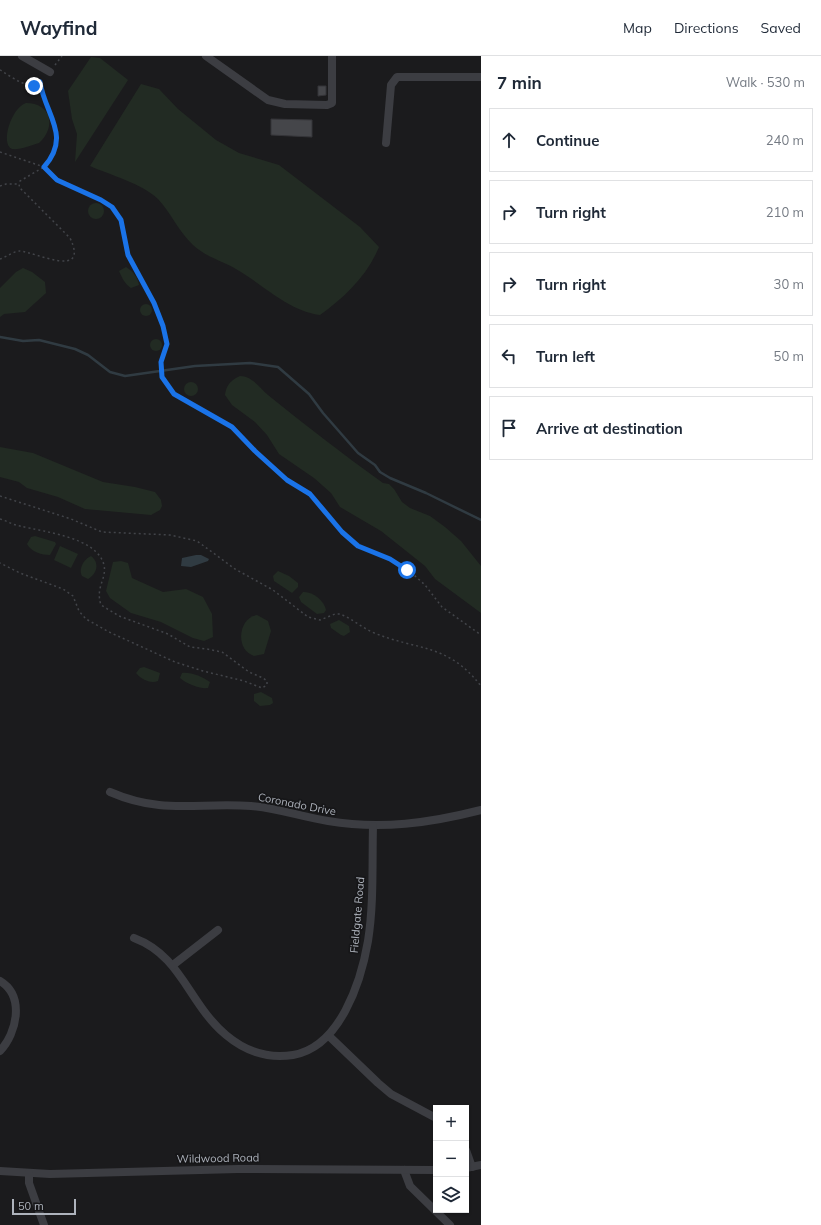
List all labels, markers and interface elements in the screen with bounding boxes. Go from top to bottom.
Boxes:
text: Wayfind [20,16,97,40]
text: Map [623,19,652,37]
text: Directions [674,19,739,37]
text: Saved [761,19,801,37]
text: 7 min [497,72,542,93]
text: Walk · 530 m [726,74,805,90]
route end [25,77,43,95]
icon: ahead [498,129,520,151]
text: Continue [536,131,599,150]
text: 240 m [766,132,804,148]
icon: right [498,201,520,223]
text: Turn right [536,203,606,222]
text: 210 m [766,204,804,220]
icon: right [498,273,520,295]
text: Turn right [536,275,606,294]
text: 30 m [774,276,804,292]
icon: left [498,345,520,367]
text: Turn left [536,347,595,366]
text: 50 m [774,348,804,364]
icon: arrive [498,417,520,439]
text: Arrive at destination [536,419,683,438]
route start [398,561,416,579]
street label: Coronado Drive [257,790,337,818]
street label: Fieldgate Road [347,876,367,954]
map controls [433,1105,469,1213]
button: + [433,1105,469,1141]
button: − [433,1141,469,1177]
street label: Wildwood Road [177,1150,259,1166]
button: layers [433,1177,469,1213]
scale bar [12,1197,76,1216]
text: 50 m [18,1199,44,1213]

